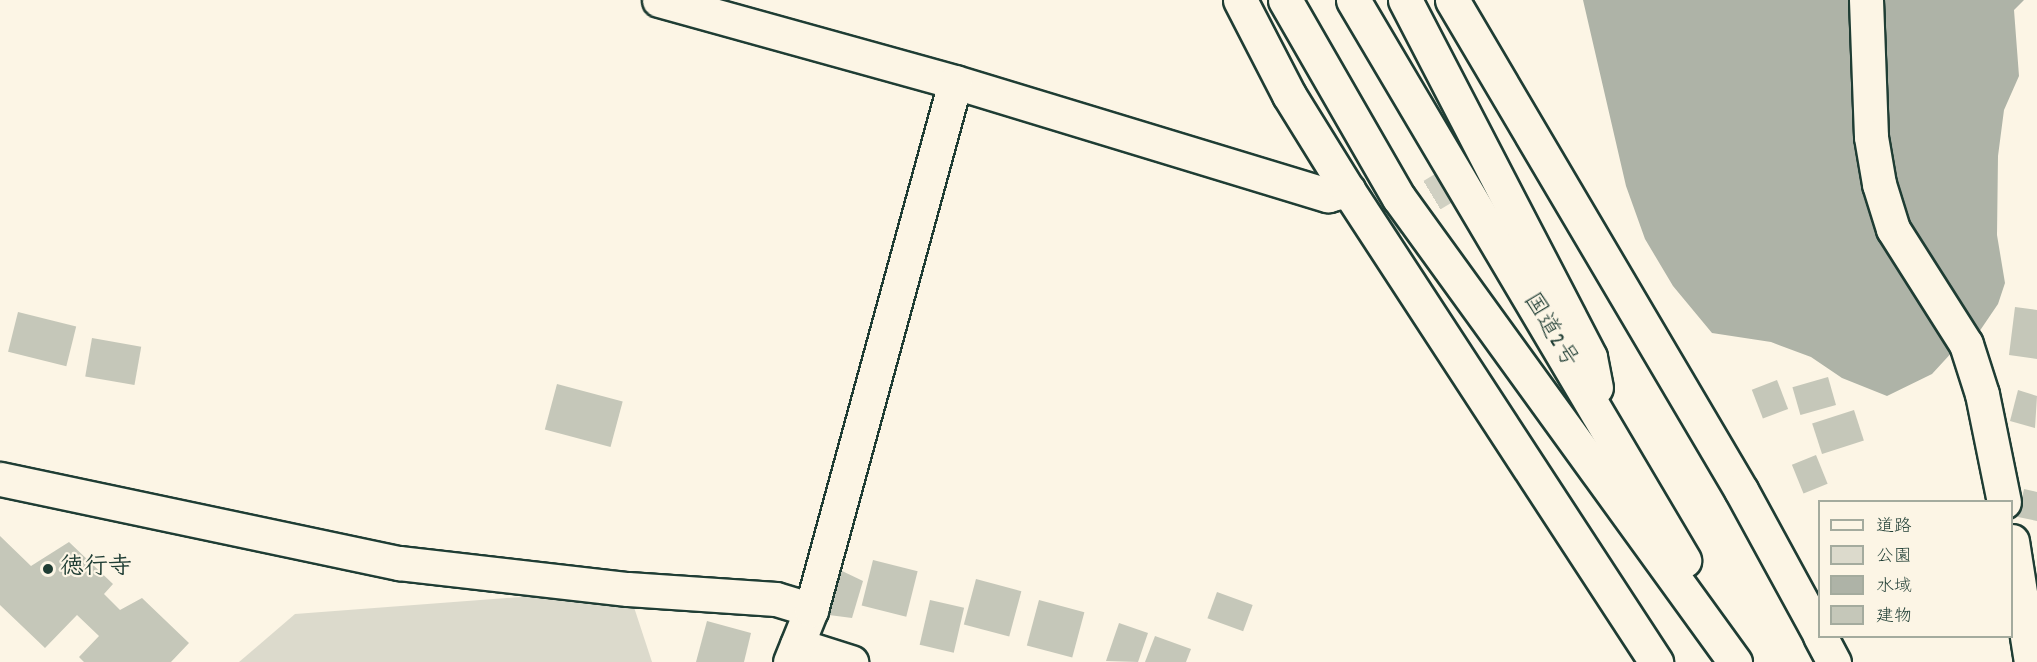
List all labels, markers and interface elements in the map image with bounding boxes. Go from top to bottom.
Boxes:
street label: 国道2号 [1515,288,1583,374]
legend [1818,500,2013,638]
text: 道路 [1876,515,1912,540]
text: 公園 [1876,545,1912,570]
place label: 徳行寺 [60,555,132,583]
marker: 徳行寺 [41,562,55,576]
text: 水域 [1876,575,1912,600]
text: 建物 [1876,605,1912,630]

